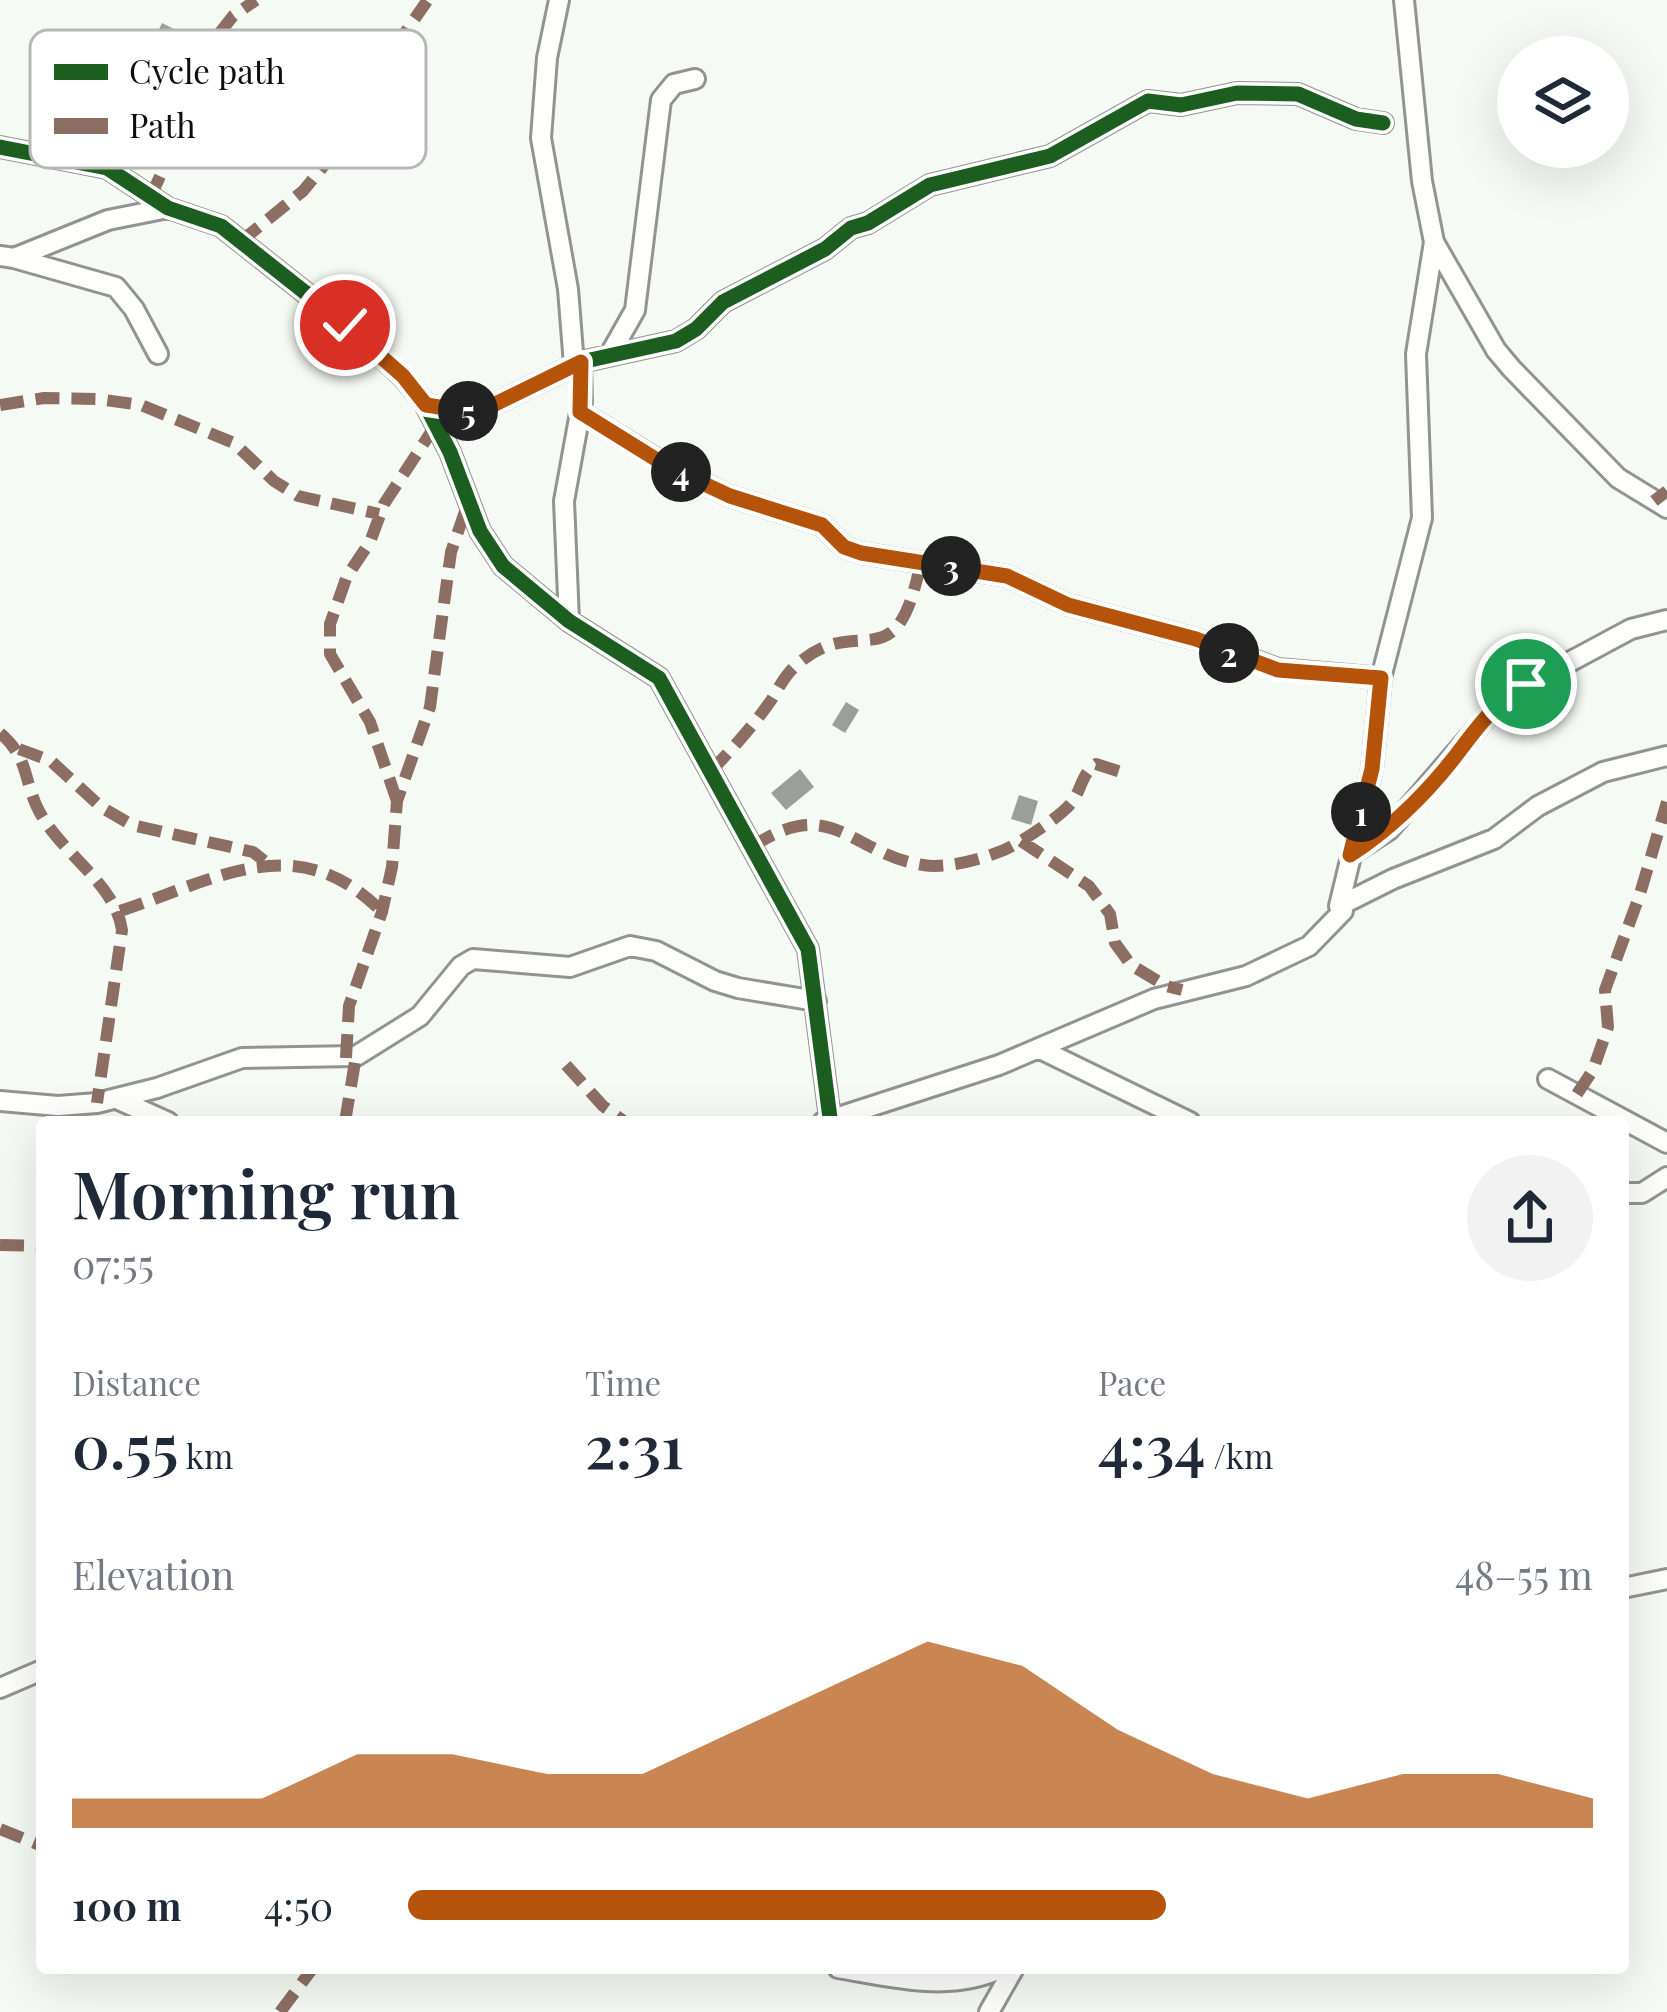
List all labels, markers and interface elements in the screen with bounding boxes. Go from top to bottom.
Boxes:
legend [30,30,426,168]
map controls [1497,36,1629,168]
button: layers [1497,36,1629,168]
text: Cycle path [129,48,285,92]
text: Path [129,102,196,146]
pin [294,274,396,376]
icon: check [312,292,378,358]
pin: 5 [438,381,498,441]
text: 5 [460,389,476,433]
pin: 4 [651,442,711,502]
text: 4 [672,450,690,494]
pin: 3 [921,536,981,596]
text: 3 [943,544,959,588]
pin: 2 [1199,623,1259,683]
text: 2 [1220,631,1238,675]
pin [1475,633,1577,735]
icon: arrive [1493,651,1559,717]
pin: 1 [1331,782,1391,842]
text: 1 [1355,790,1367,834]
text: Morning run [72,1148,460,1236]
button: share [1467,1155,1593,1281]
text: 07:55 [72,1237,154,1289]
text: Distance [72,1360,201,1404]
text: Time [585,1360,661,1404]
text: Pace [1098,1360,1166,1404]
text: 0.55 [72,1404,179,1484]
text: 2:31 [585,1404,684,1484]
text: 4:34 [1098,1404,1205,1484]
text: km [179,1433,233,1477]
text: /km [1205,1433,1273,1477]
text: Elevation [72,1548,234,1600]
text: 48–55 m [1455,1548,1593,1600]
text: 100 m [72,1879,182,1931]
text: 4:50 [264,1879,333,1931]

